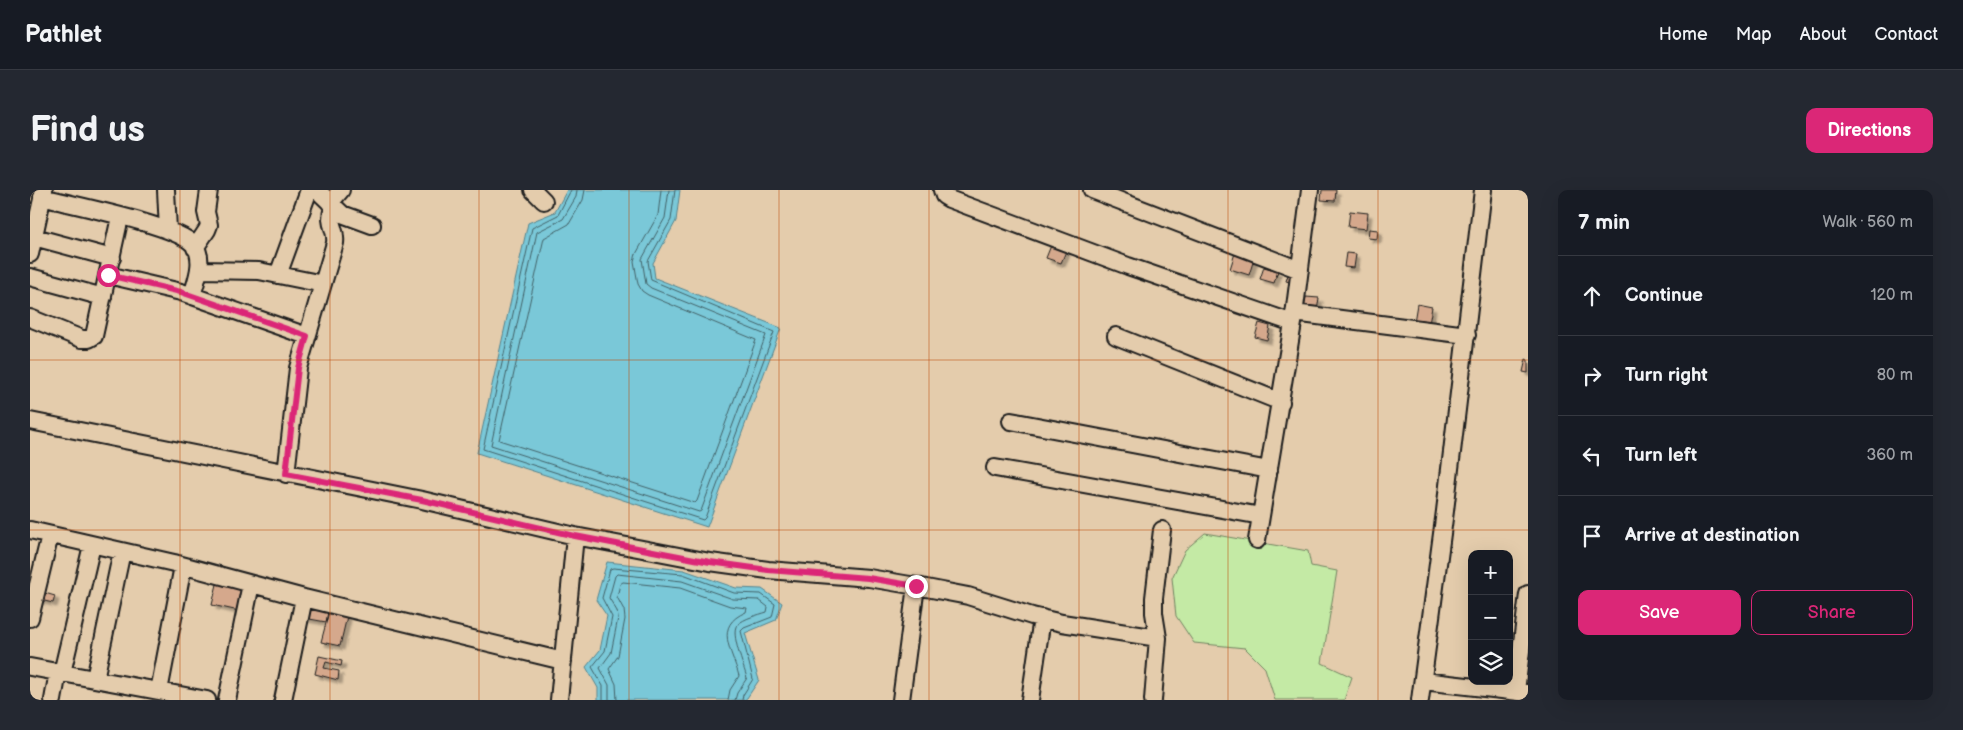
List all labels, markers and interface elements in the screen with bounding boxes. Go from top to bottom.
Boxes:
text: Pathlet [25,20,102,49]
text: Home [1659,24,1708,45]
text: Map [1736,24,1772,45]
text: About [1800,24,1847,45]
text: Contact [1875,24,1938,45]
button: Directions [1806,108,1933,153]
text: Find us [30,109,145,152]
text: 7 min [1578,210,1630,235]
text: Walk · 560 m [1823,213,1913,232]
route start [97,264,120,287]
icon: ahead [1578,282,1606,310]
text: Continue [1625,284,1703,307]
text: 120 m [1870,286,1913,305]
icon: right [1578,362,1606,390]
text: Turn right [1625,364,1708,387]
text: 80 m [1877,366,1913,385]
icon: left [1578,442,1606,470]
text: Turn left [1625,444,1697,467]
text: 360 m [1866,446,1913,465]
icon: arrive [1578,522,1606,550]
text: Arrive at destination [1625,524,1800,547]
map controls [1468,550,1513,685]
button: + [1468,550,1513,595]
route end [905,575,928,598]
button: Save [1578,590,1741,635]
button: Share [1751,590,1913,635]
button: − [1468,595,1513,640]
button: layers [1468,640,1513,685]

